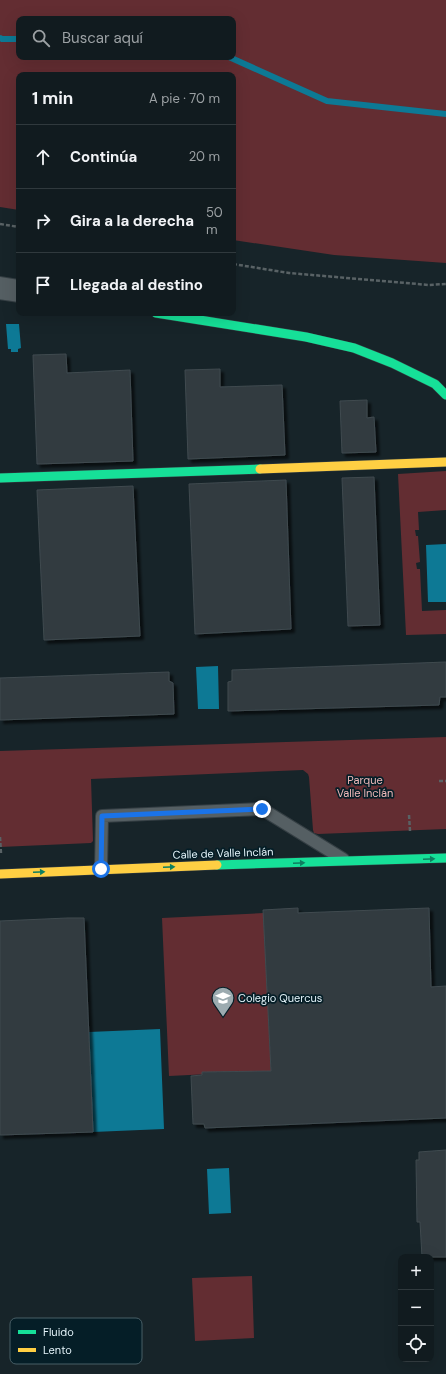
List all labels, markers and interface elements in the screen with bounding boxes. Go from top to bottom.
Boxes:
search box [16,16,236,60]
icon: search [30,27,52,49]
text: Buscar aquí [62,28,143,48]
text: 1 min [32,87,73,109]
text: A pie · 70 m [149,90,220,107]
icon: ahead [32,146,54,168]
text: Continúa [70,147,137,167]
text: 20 m [189,148,220,165]
text: 50 m [206,204,223,238]
icon: right [32,210,54,232]
text: Gira a la derecha [70,211,194,231]
icon: arrive [32,274,54,296]
text: Llegada al destino [70,275,203,295]
park label: Parque Valle Inclán [337,773,393,800]
route end [253,800,271,818]
street label: Calle de Valle Inclán [172,844,274,862]
one-way arrow [423,856,436,862]
route start [92,860,110,878]
one-way arrow [293,860,306,866]
one-way arrow [163,864,176,870]
one-way arrow [33,869,45,876]
school or university icon: Colegio Quercus [210,985,236,1018]
place label: Colegio Quercus [238,991,322,1005]
map controls [398,1254,434,1362]
button: + [398,1254,434,1290]
button: − [398,1290,434,1326]
legend [10,1318,142,1364]
text: Fluido [43,1325,74,1339]
button: locate [398,1326,434,1362]
text: Lento [43,1343,72,1357]

